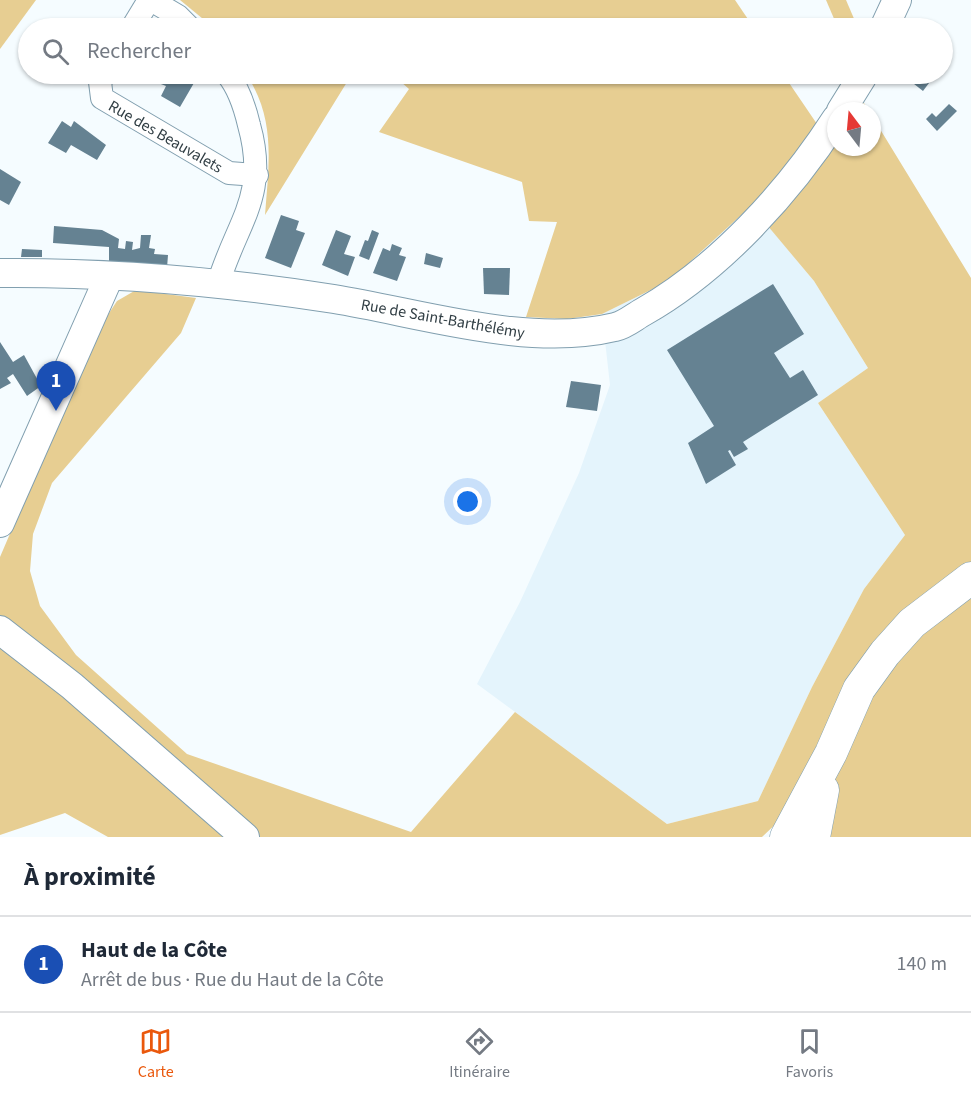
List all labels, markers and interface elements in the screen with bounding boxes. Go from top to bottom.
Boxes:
search box [18,18,953,84]
icon: search [39,35,72,68]
text: Rechercher [87,35,191,67]
street label: Rue des Beauvalets [104,95,227,179]
north arrow [827,102,881,156]
street label: Rue de Saint-Barthélémy [359,294,527,344]
pin: 1 [36,362,76,411]
your location [453,487,482,516]
text: À proximité [24,858,156,895]
text: Haut de la Côte [81,934,227,966]
text: 1 [38,950,49,978]
text: 140 m [897,950,947,978]
text: Arrêt de bus · Rue du Haut de la Côte [81,966,384,994]
tab: Carte [138,1025,174,1083]
tab: Itinéraire [449,1025,510,1083]
tab: Favoris [786,1025,833,1083]

